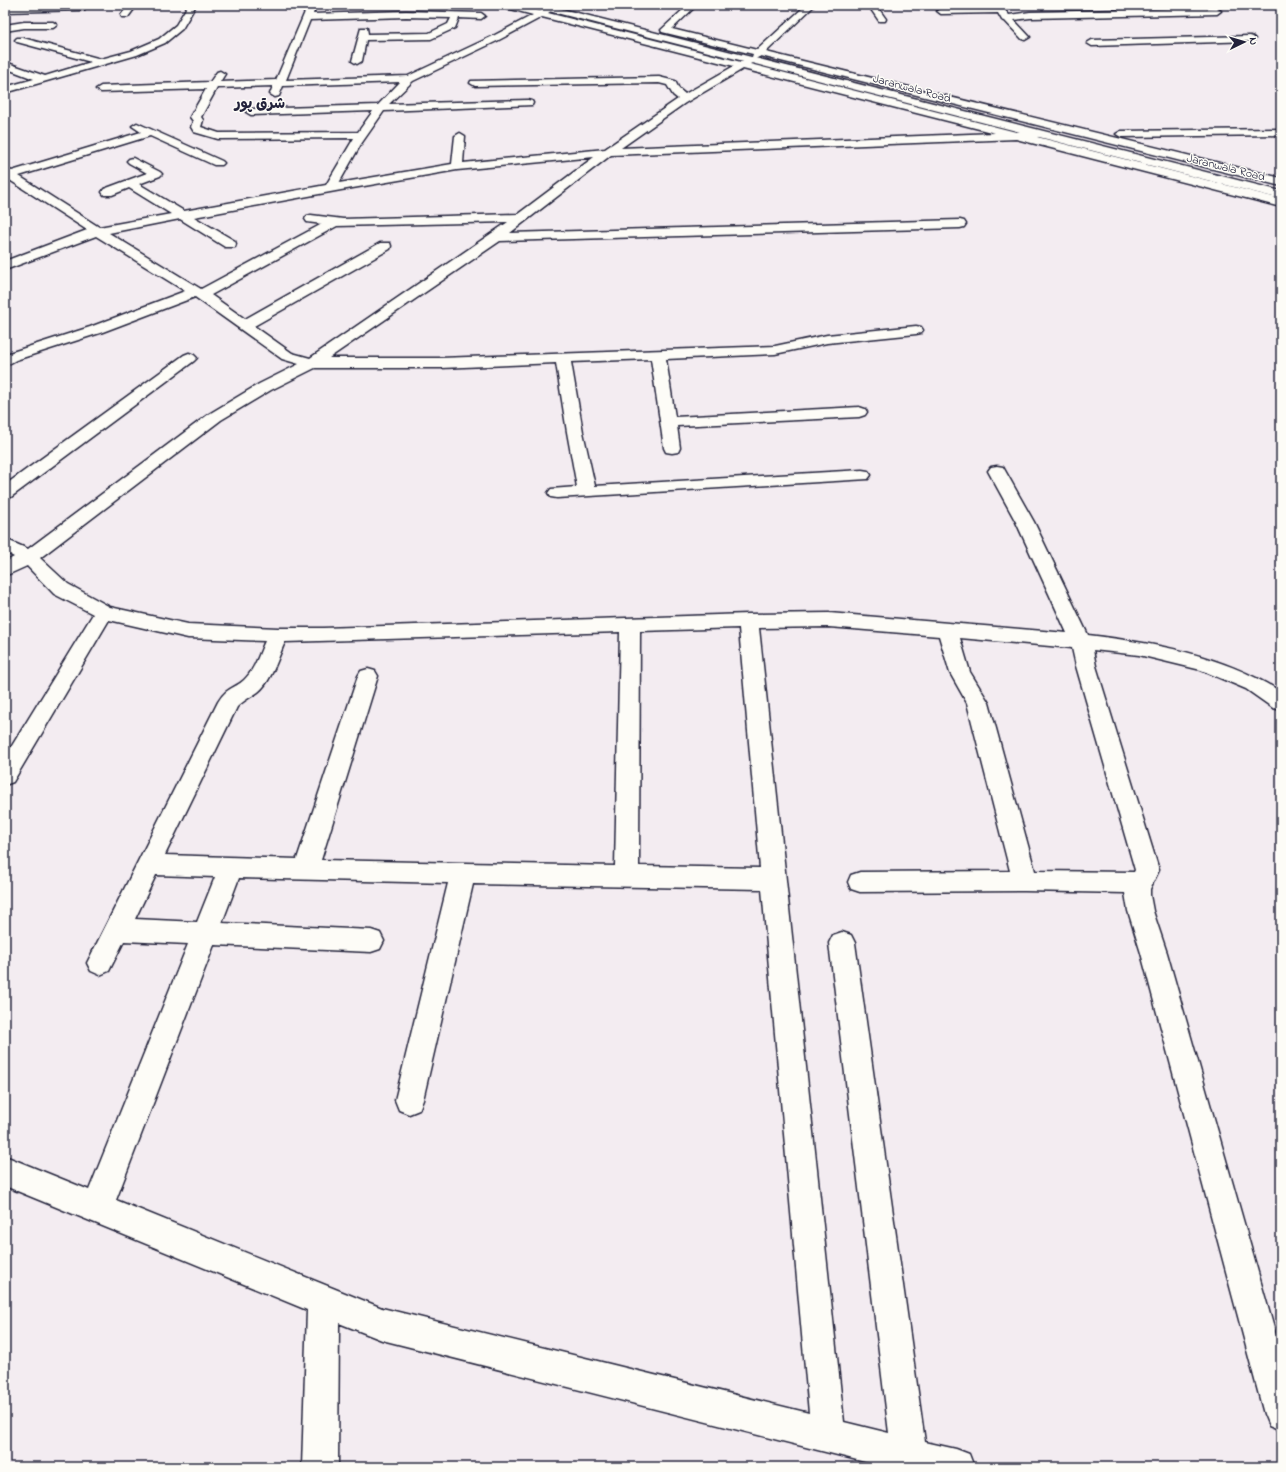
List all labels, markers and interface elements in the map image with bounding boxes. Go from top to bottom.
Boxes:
north arrow [1224,22,1264,62]
text: N [1245,37,1261,46]
street label: Jaranwala Road [871,70,953,108]
district label: شرق پور [233,93,285,115]
street label: Jaranwala Road [1185,150,1267,186]

